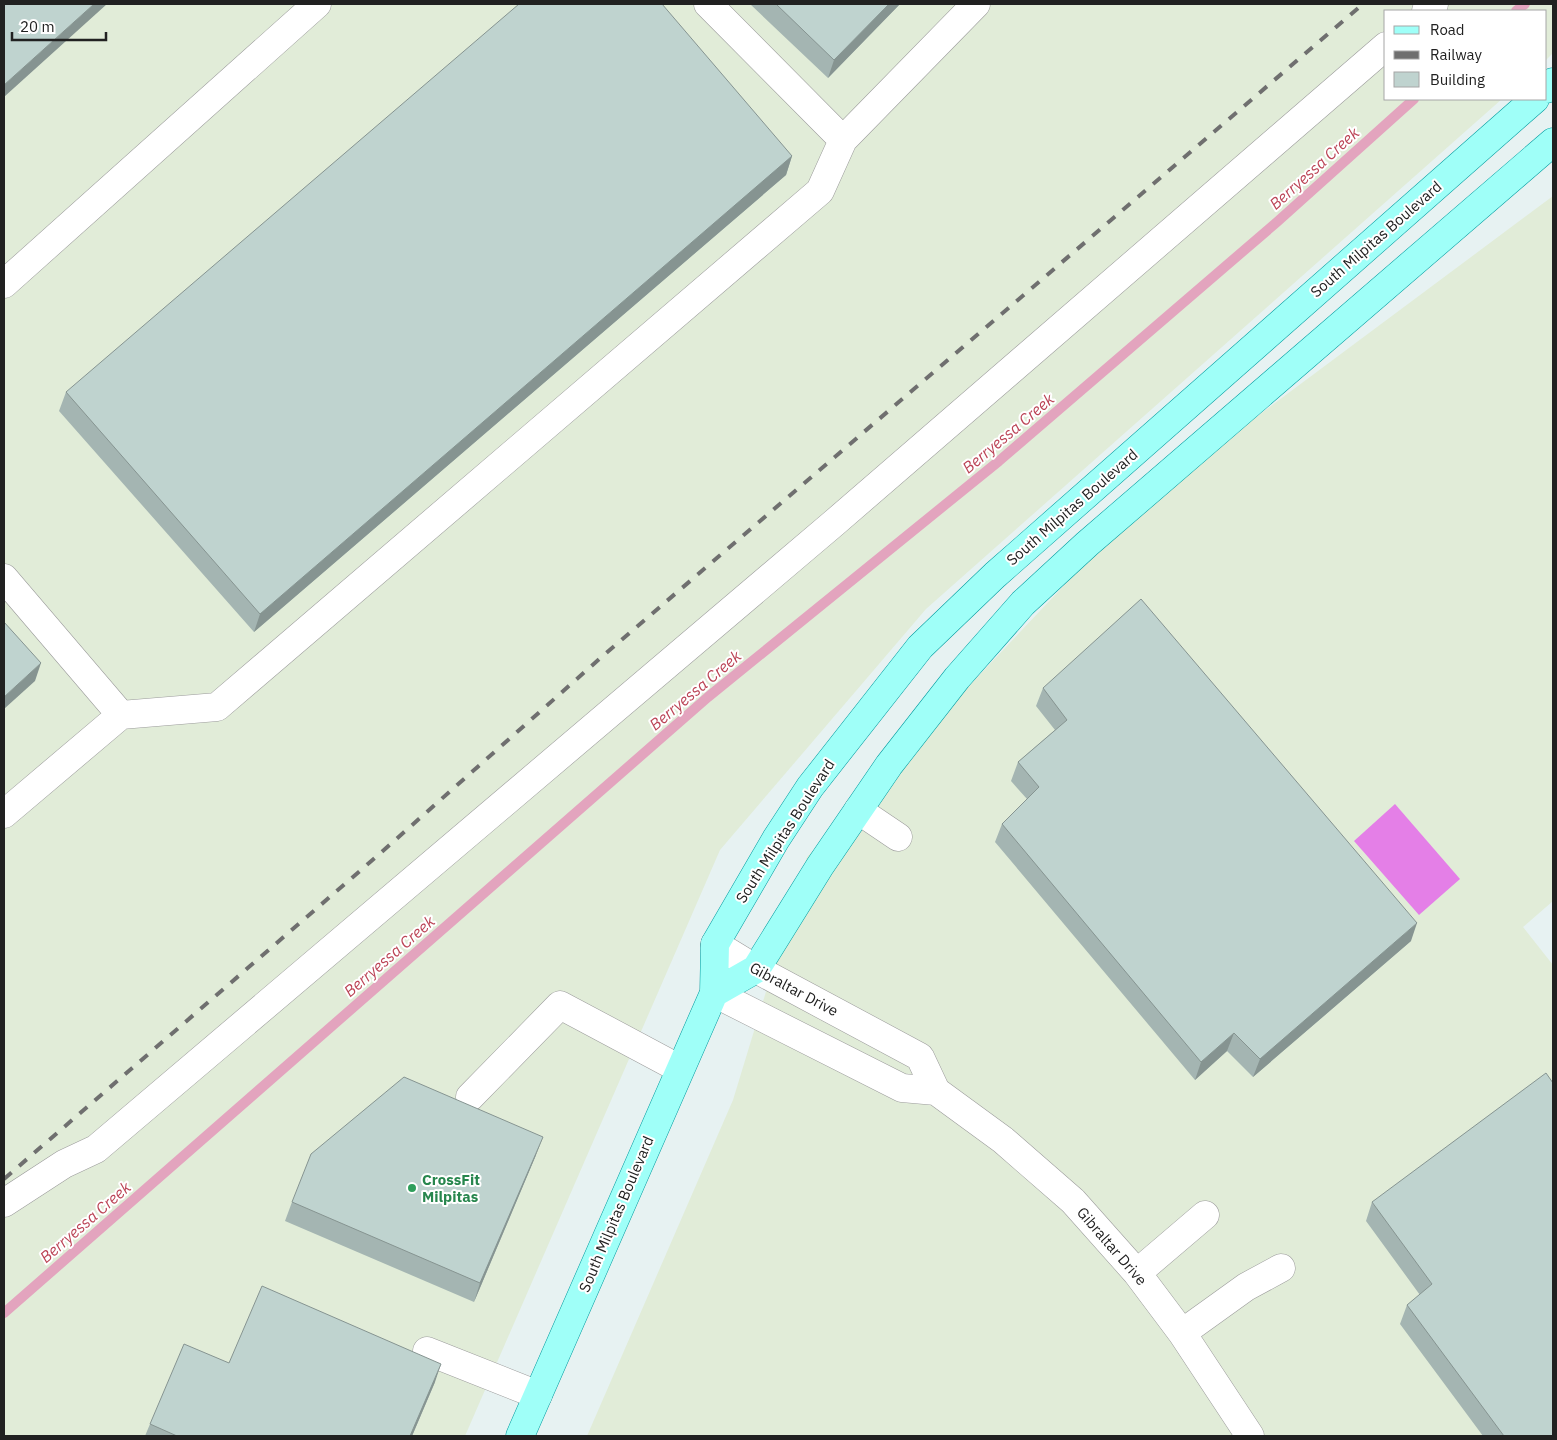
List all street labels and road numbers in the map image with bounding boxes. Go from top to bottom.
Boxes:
street label: South Milpitas Boulevard [1306,177,1446,301]
street label: South Milpitas Boulevard [1002,445,1142,569]
street label: South Milpitas Boulevard [731,755,839,907]
street label: Gibraltar Drive [747,958,841,1020]
street label: South Milpitas Boulevard [574,1133,658,1295]
street label: Gibraltar Drive [1073,1203,1151,1289]

